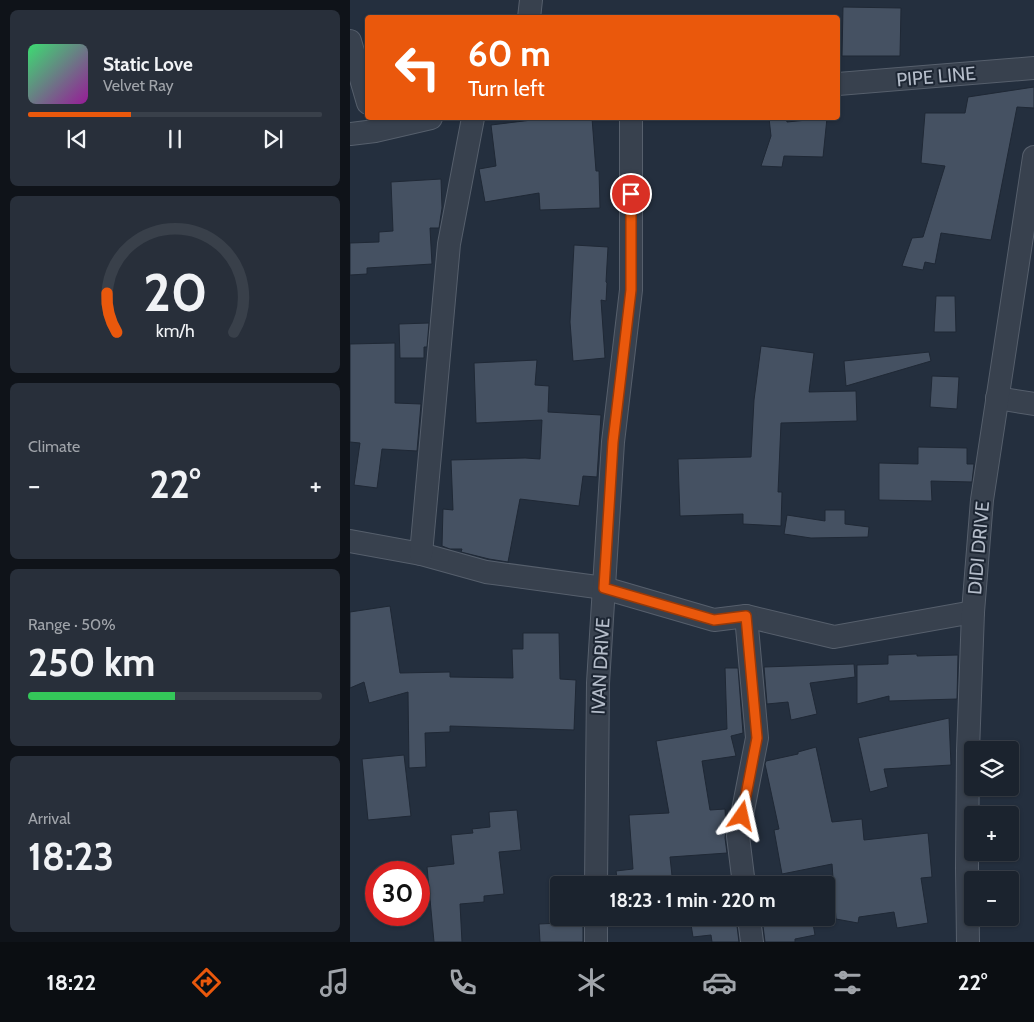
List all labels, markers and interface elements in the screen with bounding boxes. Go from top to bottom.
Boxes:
text: 60 m [468,32,551,75]
icon: left [385,35,450,100]
text: Static Love [103,53,193,76]
street label: PIPE LINE [895,62,977,91]
text: Turn left [468,75,545,102]
text: Velvet Ray [103,76,174,95]
icon: previous [63,125,91,153]
icon: pause [161,125,189,153]
icon: next [259,125,287,153]
pin [610,173,652,215]
icon: arrive [617,180,645,208]
text: 20 [143,261,207,324]
text: km/h [155,320,195,341]
text: Climate [28,437,80,456]
text: 22° [149,461,201,508]
text: − [28,468,40,502]
text: + [310,468,322,502]
street label: DIDI DRIVE [963,500,994,596]
text: Range · 50% [28,615,116,634]
street label: IVAN DRIVE [586,617,615,715]
text: 250 km [28,639,155,686]
map controls [964,741,1019,926]
button: layers [964,741,1019,796]
position arrow [715,789,767,841]
button: + [964,806,1019,861]
text: Arrival [28,809,71,828]
text: 18:23 [28,833,114,880]
speed limit sign: 30 [365,861,430,926]
button: − [964,871,1019,926]
text: 18:23 · 1 min · 220 m [609,889,776,912]
icon: directions [189,965,224,1000]
icon: music [317,965,352,1000]
icon: phone [445,965,480,1000]
icon: climate [574,965,609,1000]
icon: car [702,965,737,1000]
icon: filters [830,965,865,1000]
text: 18:22 [47,969,96,996]
text: 22° [958,969,987,996]

